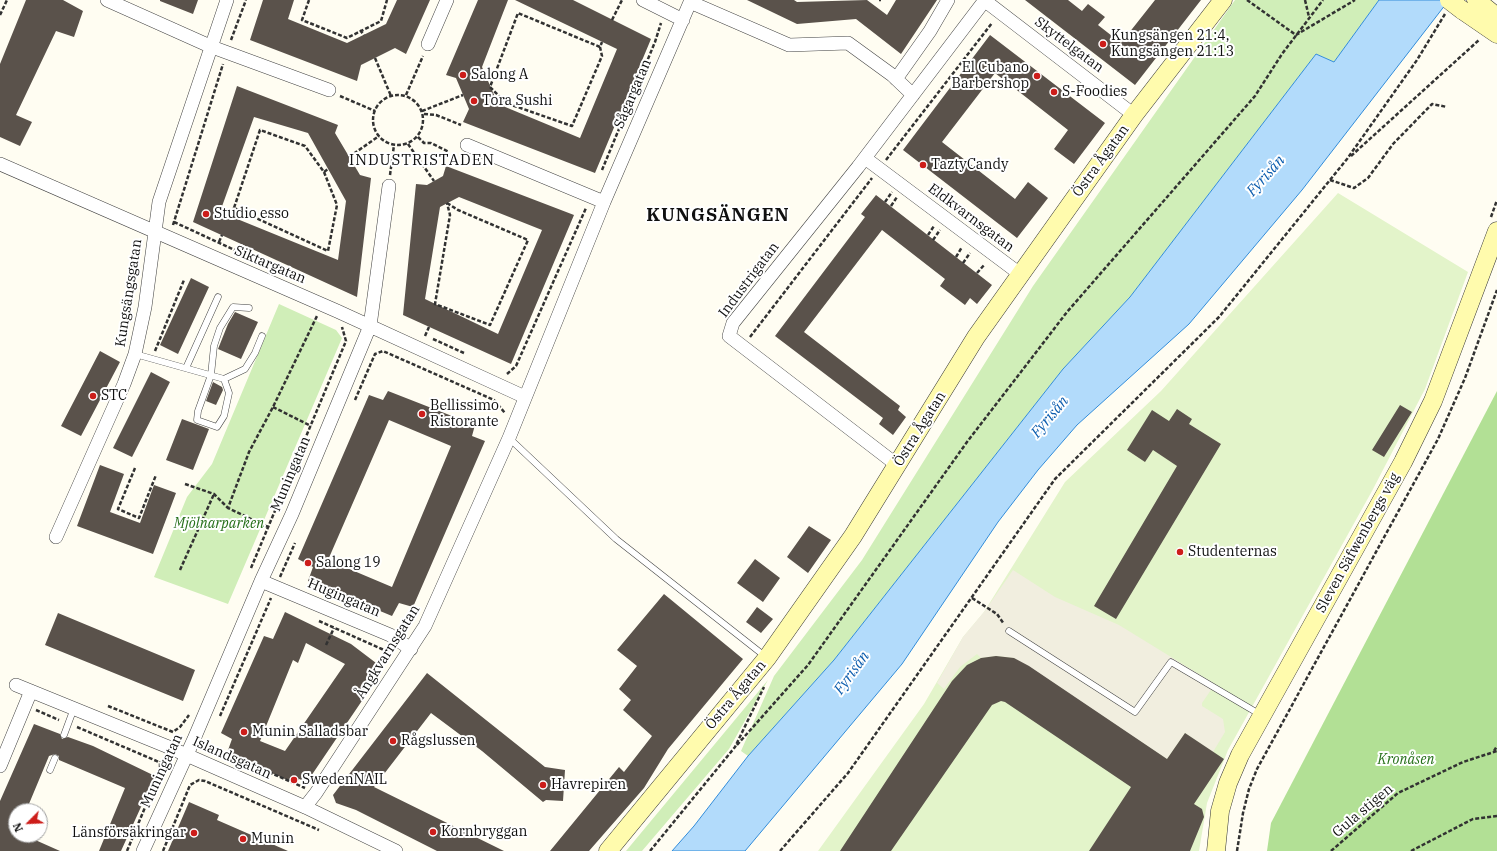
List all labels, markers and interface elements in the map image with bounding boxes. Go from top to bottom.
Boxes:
street label: Skyttelgatan [1031,14,1107,76]
place label: Kungsängen 21:4, Kungsängen 21:13 [1111,28,1234,60]
marker: Kungsängen 21:4, Kungsängen 21:13 [1098,39,1108,49]
street label: Sågargatan [611,57,655,131]
place label: El Cubano Barbershop [952,60,1029,92]
place label: Salong A [471,67,528,83]
marker: Salong A [458,70,468,80]
marker: El Cubano Barbershop [1032,71,1042,81]
place label: S-Foodies [1062,84,1127,100]
marker: S-Foodies [1049,87,1059,97]
place label: Tora Sushi [482,93,552,109]
marker: Tora Sushi [469,96,479,106]
street label: Östra Ågatan [1069,122,1133,200]
district label: INDUSTRISTADEN [349,152,495,170]
water label: Fyrisån [1243,152,1289,200]
place label: TaztyCandy [931,157,1008,173]
marker: TaztyCandy [918,160,928,170]
street label: Eldkvarnsgatan [925,180,1017,256]
district label: KUNGSÄNGEN [646,205,790,227]
place label: Studio esso [214,206,289,222]
marker: Studio esso [201,209,211,219]
street label: Kungsängsgatan [112,238,146,348]
street label: Industrigatan [715,239,783,321]
street label: Siktargatan [232,242,308,288]
place label: STC [101,388,127,404]
street label: Östra Ågatan [890,389,950,469]
marker: STC [88,391,98,401]
water label: Fyrisån [1027,393,1073,441]
place label: Bellissimo Ristorante [430,398,499,430]
marker: Bellissimo Ristorante [417,409,427,419]
street label: Muningatan [268,434,314,514]
street label: Sleven Säfwenbergs väg [1313,470,1403,616]
park label: Mjölnarparken [174,516,264,532]
place label: Studenternas [1188,544,1277,560]
marker: Studenternas [1175,547,1185,557]
place label: Salong 19 [316,555,381,571]
marker: Salong 19 [303,558,313,568]
street label: Hugingatan [305,575,383,621]
street label: Ångkvarnsgatan [352,602,424,702]
water label: Fyrisån [830,648,874,698]
street label: Östra Ågatan [702,657,770,733]
place label: Munin Salladsbar [252,724,368,740]
marker: Munin Salladsbar [239,727,249,737]
street label: Muningatan [138,731,186,811]
street label: Islandsgatan [190,733,274,783]
place label: Rågslussen [401,733,475,749]
marker: Rågslussen [388,736,398,746]
park label: Kronåsen [1378,752,1434,768]
place label: SwedenNAIL [302,772,387,788]
marker: SwedenNAIL [289,775,299,785]
place label: Havrepiren [551,777,626,793]
marker: Havrepiren [538,780,548,790]
street label: Gula stigen [1329,781,1397,841]
north arrow [8,803,48,843]
text: N [10,821,26,834]
place label: Kornbryggan [441,824,528,840]
place label: Länsförsäkringar [72,825,186,841]
marker: Kornbryggan [428,827,438,837]
marker: Länsförsäkringar [189,828,199,838]
place label: Munin [251,831,294,847]
marker: Munin [238,834,248,844]

